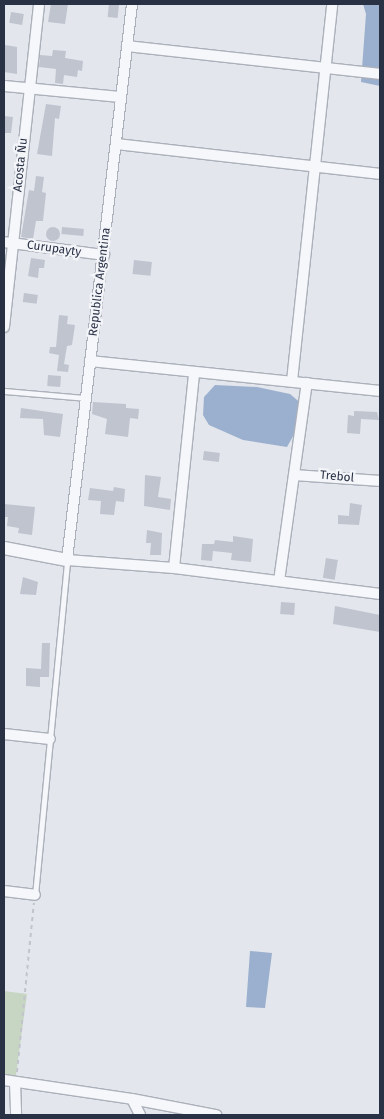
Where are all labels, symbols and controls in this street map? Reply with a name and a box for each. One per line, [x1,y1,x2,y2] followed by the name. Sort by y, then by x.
[11,137,31,193] street label: Acosta Ñu
[86,227,114,337] street label: Republica Argentina
[26,238,82,260] street label: Curupayty
[319,468,355,486] street label: Trebol

